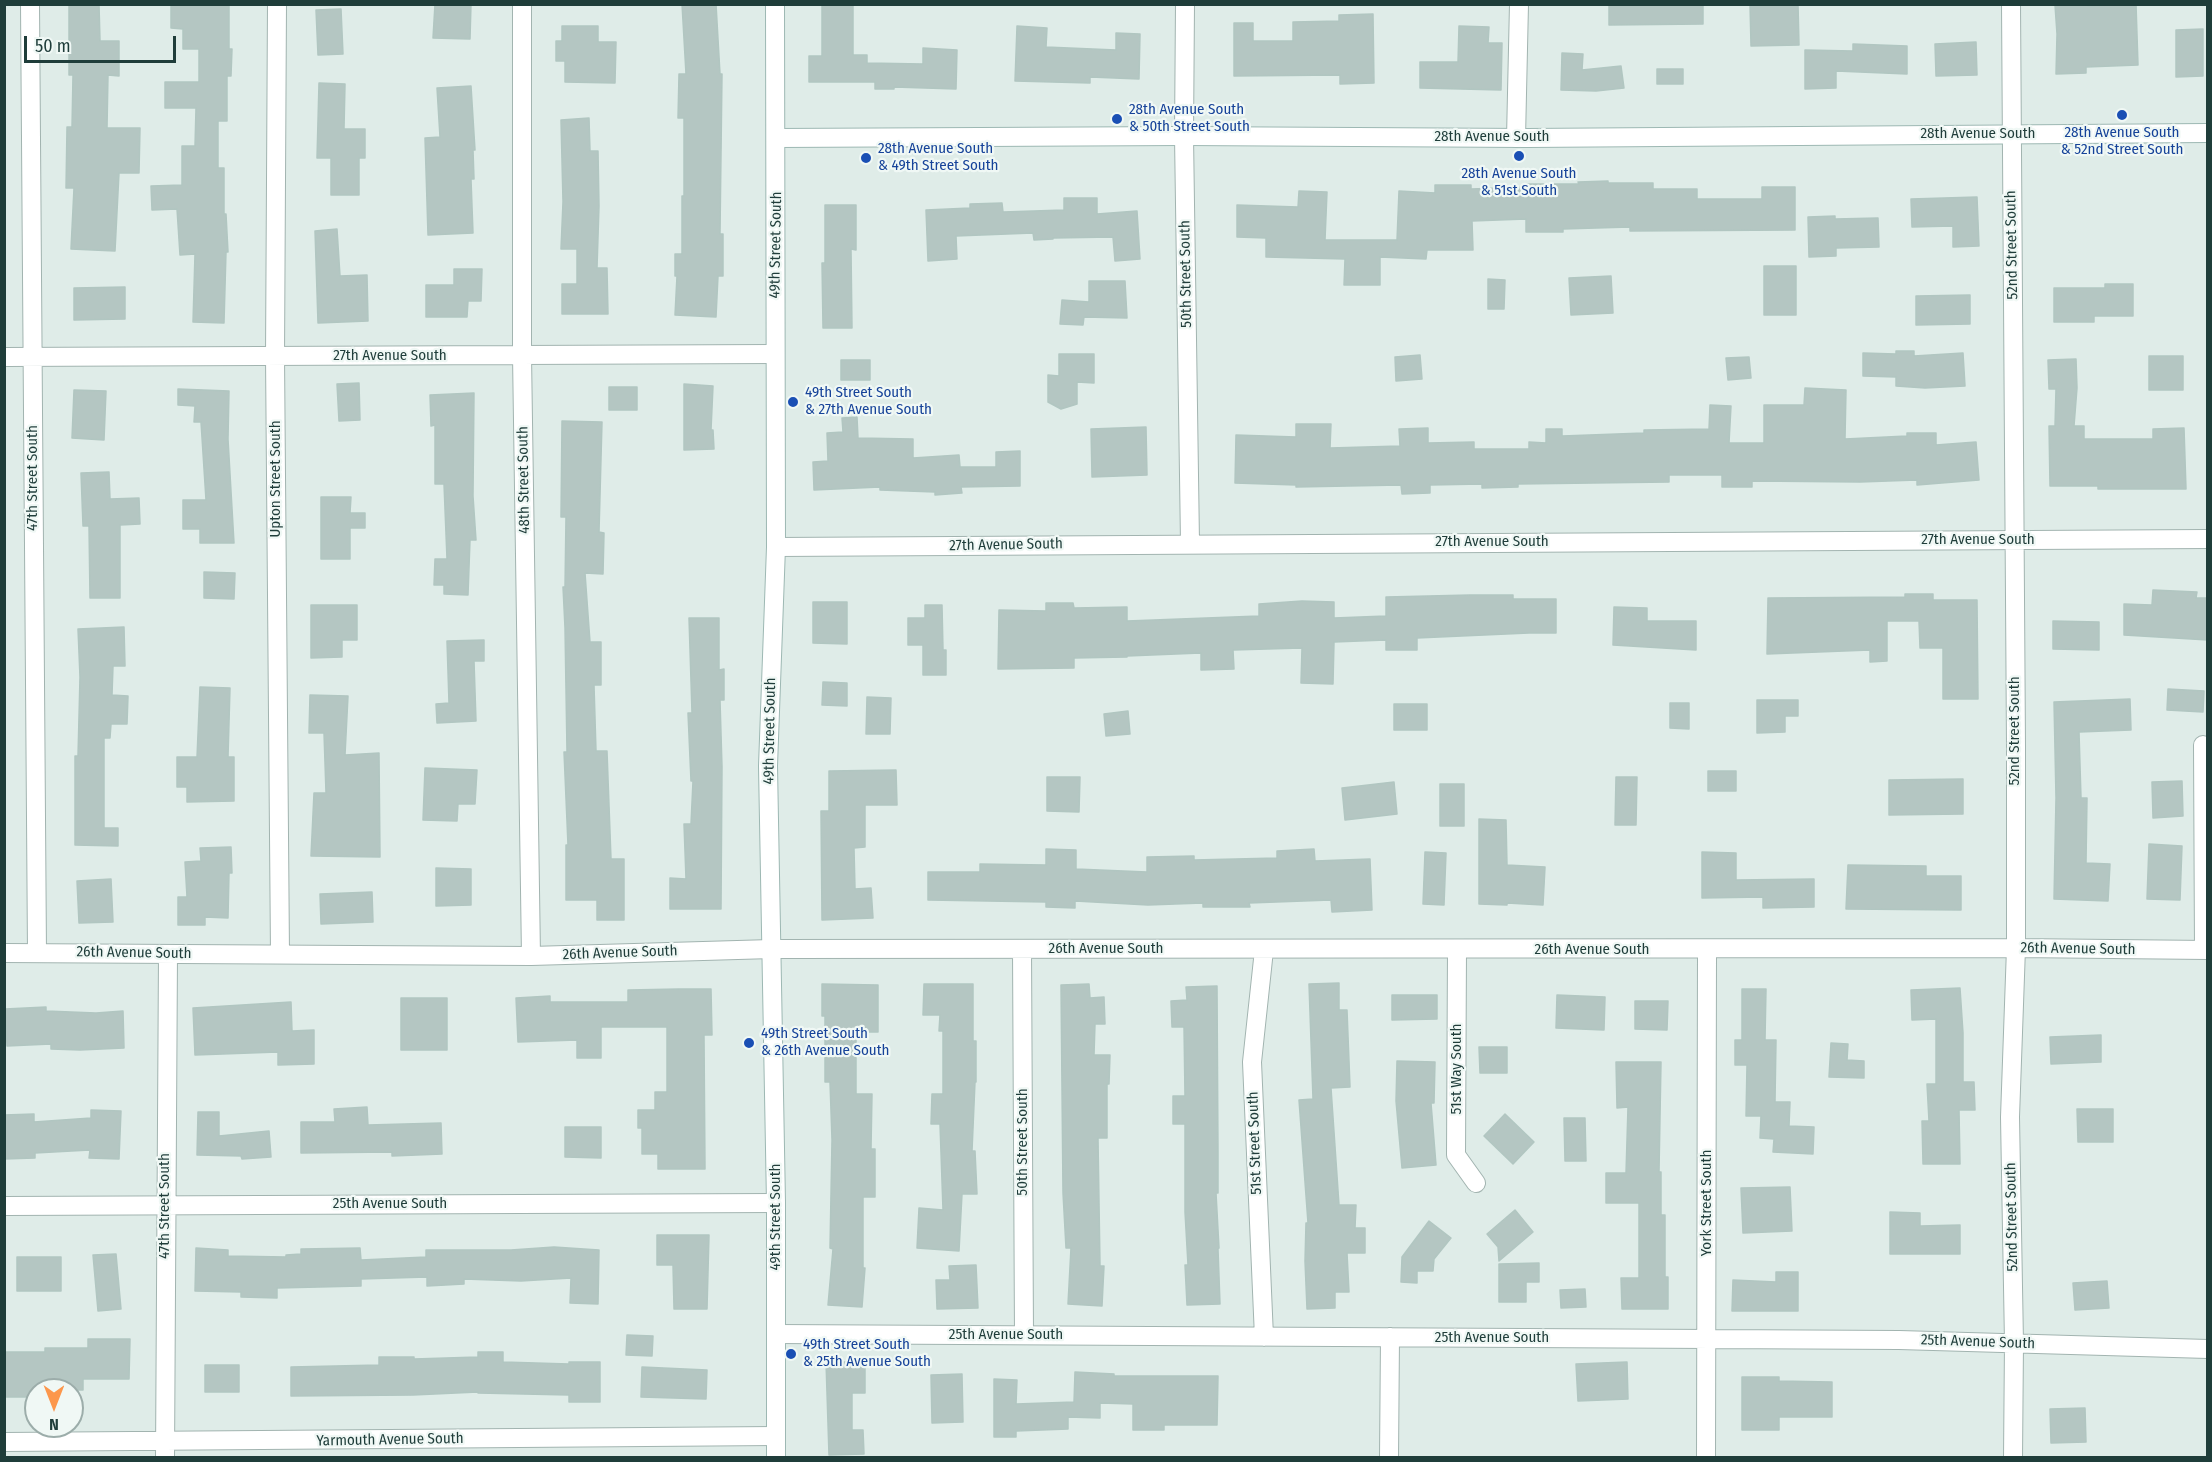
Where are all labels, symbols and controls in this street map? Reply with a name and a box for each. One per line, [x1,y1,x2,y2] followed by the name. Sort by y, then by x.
[27,24,178,62] scale bar
[35,35,71,57] text: 50 m
[1129,101,1250,136] place label: 28th Avenue South & 50th Street South
[2115,108,2129,122] marker: 28th Avenue South & 52nd Street South
[1110,112,1124,126] marker: 28th Avenue South & 50th Street South
[2061,124,2183,159] place label: 28th Avenue South & 52nd Street South
[1920,125,2036,143] street label: 28th Avenue South
[1434,128,1550,146] street label: 28th Avenue South
[878,140,999,175] place label: 28th Avenue South & 49th Street South
[1512,149,1526,163] marker: 28th Avenue South & 51st South
[859,151,873,165] marker: 28th Avenue South & 49th Street South
[1461,165,1577,200] place label: 28th Avenue South & 51st South
[2002,190,2022,300] street label: 52nd Street South
[766,191,786,299] street label: 49th Street South
[1176,220,1196,328] street label: 50th Street South
[333,347,447,365] street label: 27th Avenue South
[805,384,932,419] place label: 49th Street South & 27th Avenue South
[786,395,800,409] marker: 49th Street South & 27th Avenue South
[267,420,285,538] street label: Upton Street South
[24,425,42,531] street label: 47th Street South
[514,426,534,534] street label: 48th Street South
[1921,531,2035,549] street label: 27th Avenue South
[1435,533,1549,551] street label: 27th Avenue South
[949,535,1063,555] street label: 27th Avenue South
[2006,676,2024,786] street label: 52nd Street South
[760,677,780,785] street label: 49th Street South
[2020,939,2136,959] street label: 26th Avenue South
[1049,940,1163,958] street label: 26th Avenue South
[1535,941,1649,959] street label: 26th Avenue South
[562,942,678,964] street label: 26th Avenue South
[76,943,192,963] street label: 26th Avenue South
[1448,1024,1466,1114] street label: 51st Way South
[761,1025,889,1060] place label: 49th Street South & 26th Avenue South
[742,1036,756,1050] marker: 49th Street South & 26th Avenue South
[1014,1088,1032,1196] street label: 50th Street South
[1244,1091,1266,1195] street label: 51st Street South
[1698,1150,1716,1256] street label: York Street South
[156,1153,174,1259] street label: 47th Street South
[2002,1162,2022,1272] street label: 52nd Street South
[767,1163,785,1271] street label: 49th Street South
[333,1195,447,1213] street label: 25th Avenue South
[949,1326,1063,1344] street label: 25th Avenue South
[1435,1329,1549,1347] street label: 25th Avenue South
[1921,1331,2035,1353] street label: 25th Avenue South
[803,1336,931,1371] place label: 49th Street South & 25th Avenue South
[784,1347,798,1361] marker: 49th Street South & 25th Avenue South
[24,1378,84,1438] north arrow
[49,1415,59,1434] text: N
[316,1430,464,1450] street label: Yarmouth Avenue South

